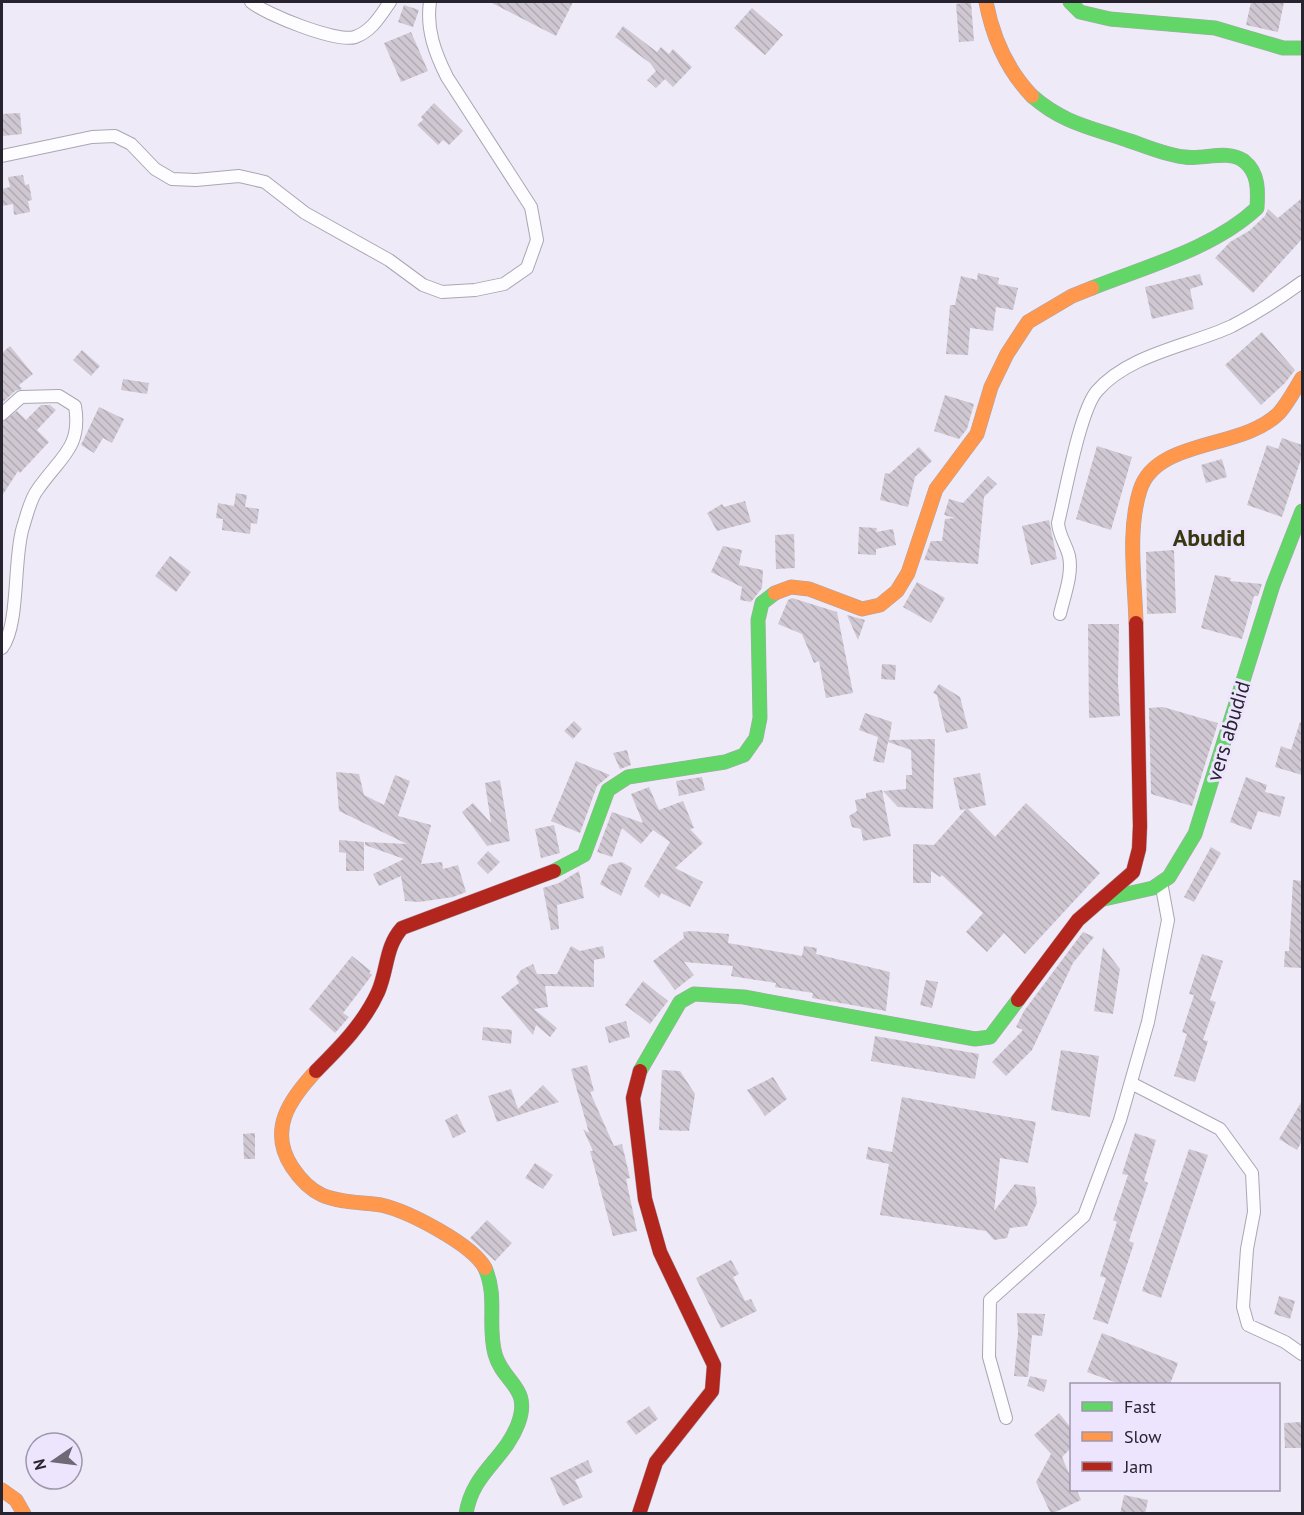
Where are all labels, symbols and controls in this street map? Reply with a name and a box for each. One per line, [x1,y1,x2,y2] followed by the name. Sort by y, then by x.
[1173,522,1245,553] district label: Abudid
[1200,678,1256,784] street label: vers abudid
[1070,1383,1280,1491] legend
[1124,1395,1156,1418] text: Fast
[1124,1425,1162,1448] text: Slow
[24,1431,84,1491] north arrow
[1123,1455,1153,1478] text: Jam
[28,1457,50,1472] text: N

